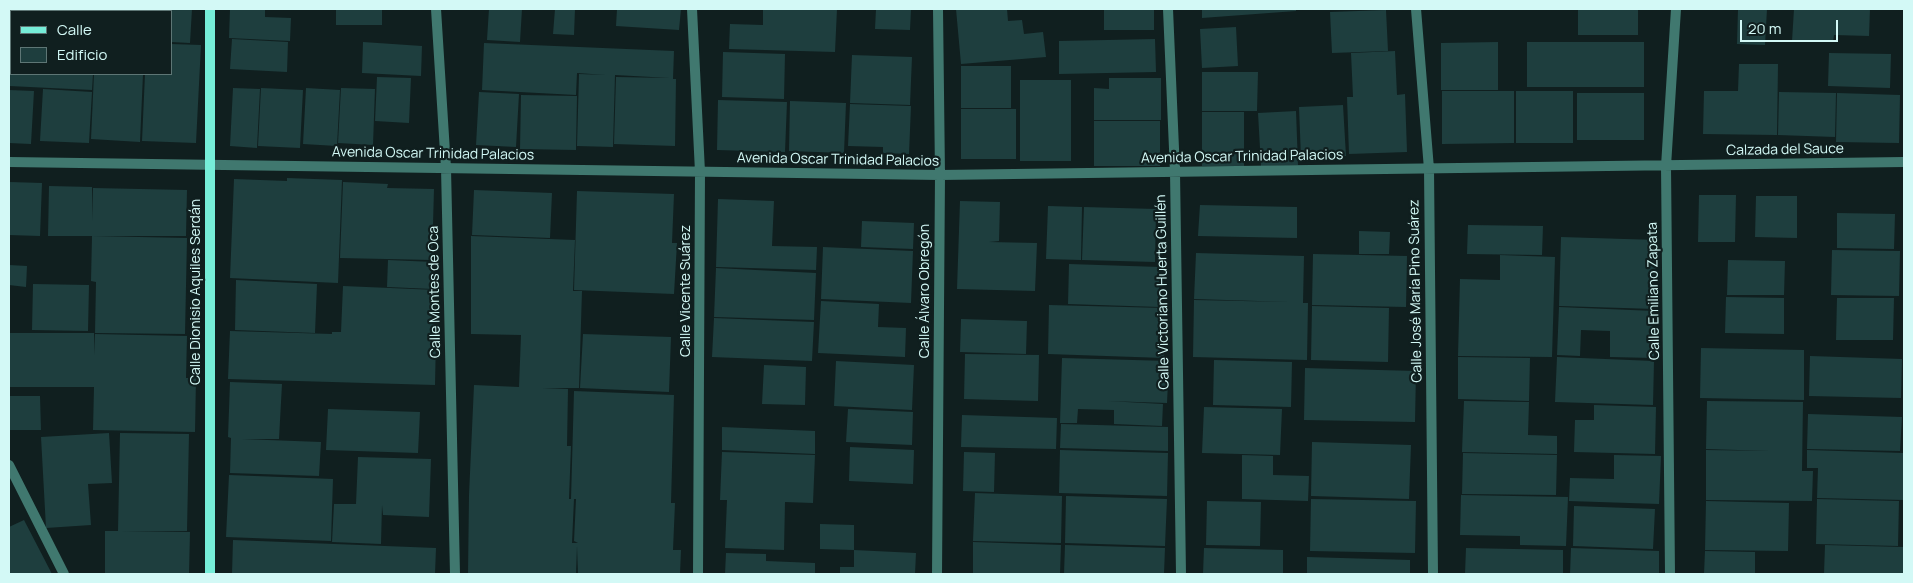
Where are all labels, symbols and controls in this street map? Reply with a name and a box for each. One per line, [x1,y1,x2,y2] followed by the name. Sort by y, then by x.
[10,10,172,75] legend
[1743,10,1840,42] scale bar
[1748,18,1781,39] text: 20 m
[57,19,92,40] text: Calle
[57,44,107,65] text: Edificio
[1726,141,1844,159] street label: Calzada del Sauce
[332,144,534,164] street label: Avenida Oscar Trinidad Palacios
[1141,147,1343,167] street label: Avenida Oscar Trinidad Palacios
[737,150,939,170] street label: Avenida Oscar Trinidad Palacios
[1153,194,1173,390] street label: Calle Victoriano Huerta Guillén
[188,199,204,385] street label: Calle Dionisio Aquiles Serdán
[1406,199,1426,383] street label: Calle José María Pino Suárez
[1644,222,1664,360] street label: Calle Emiliano Zapata
[917,224,933,358] street label: Calle Álvaro Obregón
[678,225,694,357] street label: Calle Vicente Suárez
[425,226,445,358] street label: Calle Montes de Oca

